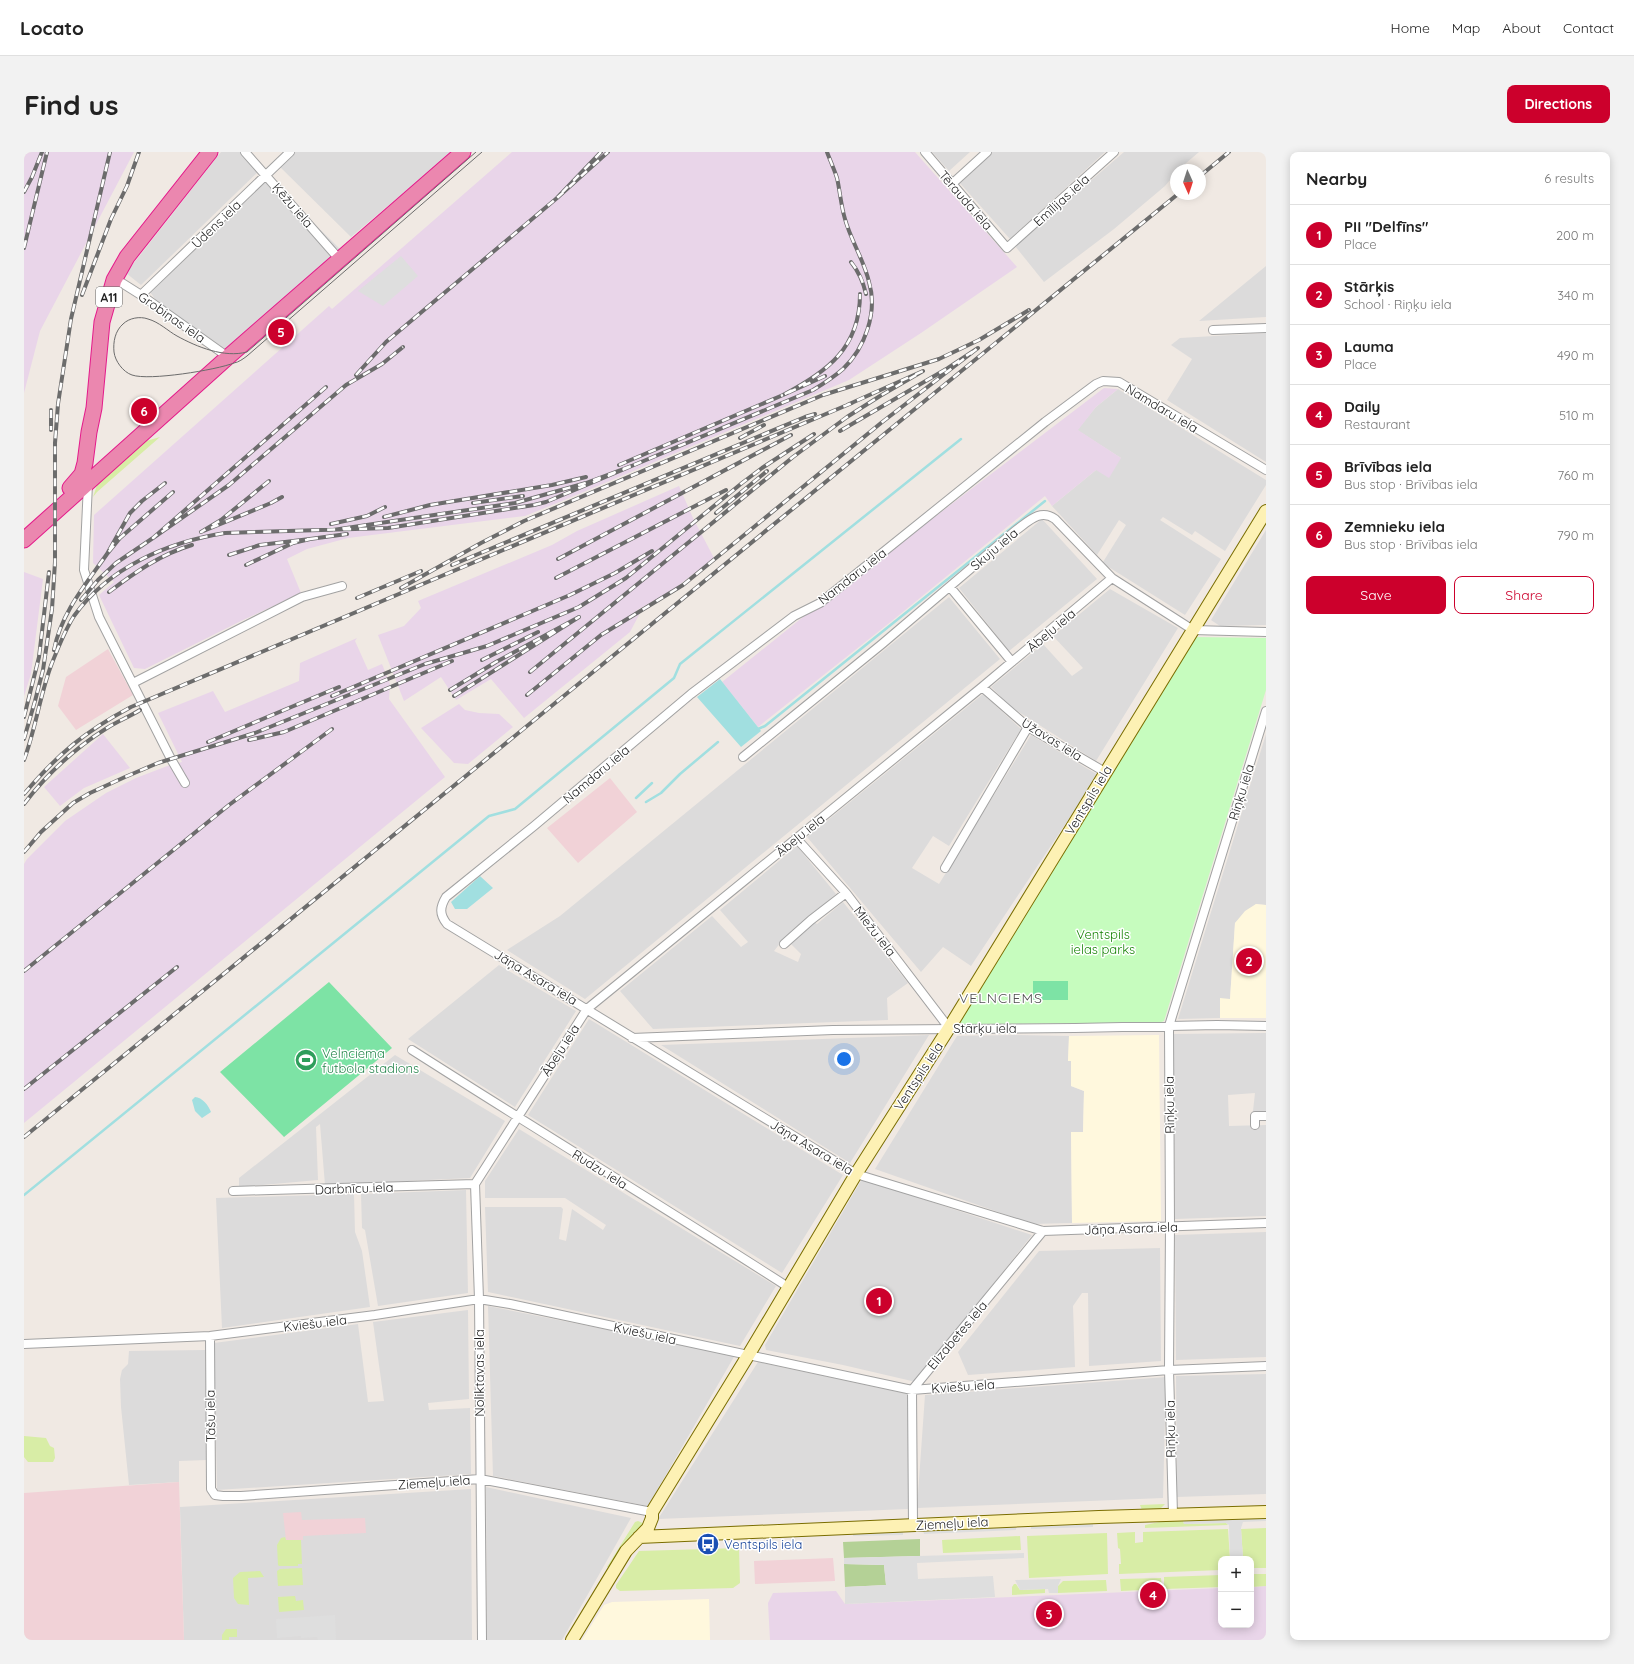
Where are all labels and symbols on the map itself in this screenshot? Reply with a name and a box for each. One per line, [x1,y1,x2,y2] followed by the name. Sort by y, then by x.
[1170,164,1206,200] north arrow
[936,167,996,233] street label: Tērauda iela
[1030,171,1092,229] street label: Emīlijas iela
[269,179,317,231] street label: Ķēžu iela
[188,196,244,252] street label: Ūdens iela
[96,287,122,307] road number: A11
[135,288,209,346] street label: Grobiņas iela
[268,317,294,347] pin: 5
[1123,380,1201,436] street label: Namdaru iela
[131,396,157,426] pin: 6
[967,525,1021,573] street label: Skuju iela
[815,544,889,608] street label: Namdaru iela
[1023,605,1079,655] street label: Ābeļu iela
[1019,714,1085,764] street label: Užavas iela
[559,742,633,806] street label: Namdaru iela
[1061,762,1115,838] street label: Ventspils iela
[1225,762,1257,822] street label: Riņķu iela
[772,810,828,860] street label: Ābeļu iela
[851,903,899,959] street label: Miežu iela
[1071,926,1135,957] park label: Ventspils ielas parks
[492,946,580,1008] street label: Jāņa Asara iela
[1236,946,1262,976] pin: 2
[959,989,1043,1007] district label: VELNCIEMS
[953,1020,1017,1036] street label: Stārķu iela
[537,1021,583,1079] street label: Ābeļu iela
[890,1039,946,1113] street label: Ventspils iela
[322,1045,419,1076] place label: Velnciema futbola stadions
[293,1047,319,1073] sports icon: Velnciema futbola stadions
[834,1049,854,1069] your location
[1160,1076,1178,1134] street label: Riņķu iela
[768,1116,856,1178] street label: Jāņa Asara iela
[569,1146,631,1192] street label: Rudzu iela
[314,1179,394,1197] street label: Darbnīcu iela
[1084,1218,1178,1238] street label: Jāņa Asara iela
[866,1286,892,1316] pin: 1
[924,1297,990,1373] street label: Elizabetes iela
[282,1311,348,1335] street label: Kviešu iela
[612,1319,678,1347] street label: Kviešu iela
[471,1329,487,1417] street label: Noliktavas iela
[931,1376,995,1396] street label: Kviešu iela
[202,1390,218,1442] street label: Tāšu iela
[1161,1400,1179,1458] street label: Riņķu iela
[397,1471,471,1493] street label: Ziemeļu iela
[915,1513,989,1533] street label: Ziemeļu iela
[695,1531,721,1557] bus stop icon: Ventspils iela
[724,1536,802,1552] place label: Ventspils iela
[1140,1580,1166,1610] pin: 4
[1036,1599,1062,1629] pin: 3

